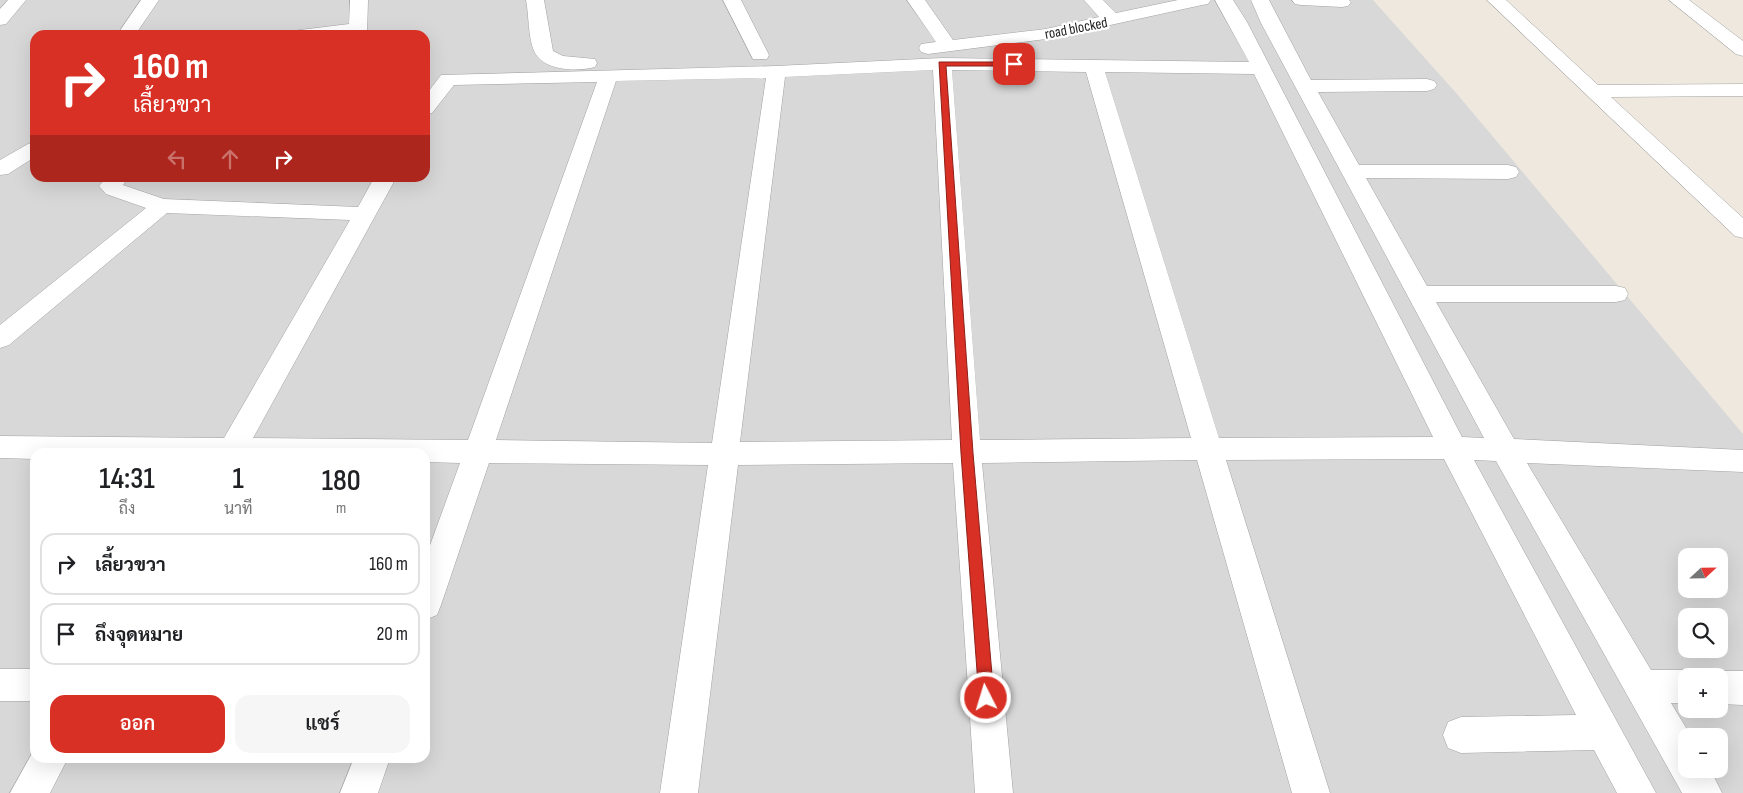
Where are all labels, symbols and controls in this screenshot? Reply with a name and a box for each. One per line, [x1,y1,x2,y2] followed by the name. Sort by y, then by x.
[1043,13,1109,44] street label: road blocked
[993,43,1035,85] pin
[133,46,209,89] text: 160 m
[50,50,115,115] icon: right
[1000,50,1028,78] icon: arrive
[133,92,211,119] text: เลี้ยวขวา
[163,145,191,173] icon: left
[216,145,244,173] icon: ahead
[269,145,297,173] icon: right
[99,461,155,497] text: 14:31
[233,461,244,497] text: 1
[322,463,361,499] text: 180
[336,499,346,518] text: m
[119,500,135,519] text: ถึง
[224,500,252,519] text: นาที
[1678,548,1728,598] north arrow
[1678,548,1728,778] map controls
[52,550,80,578] icon: right
[369,553,408,576] text: 160 m
[95,554,166,577] text: เลี้ยวขวา
[1678,608,1728,658] button: search
[52,620,80,648] icon: arrive
[376,623,408,646] text: 20 m
[95,624,183,647] text: ถึงจุดหมาย
[1678,668,1728,718] button: +
[959,671,1011,723] position arrow
[50,695,225,753] button: ออก
[235,695,410,753] button: แชร์
[1678,728,1728,778] button: −

